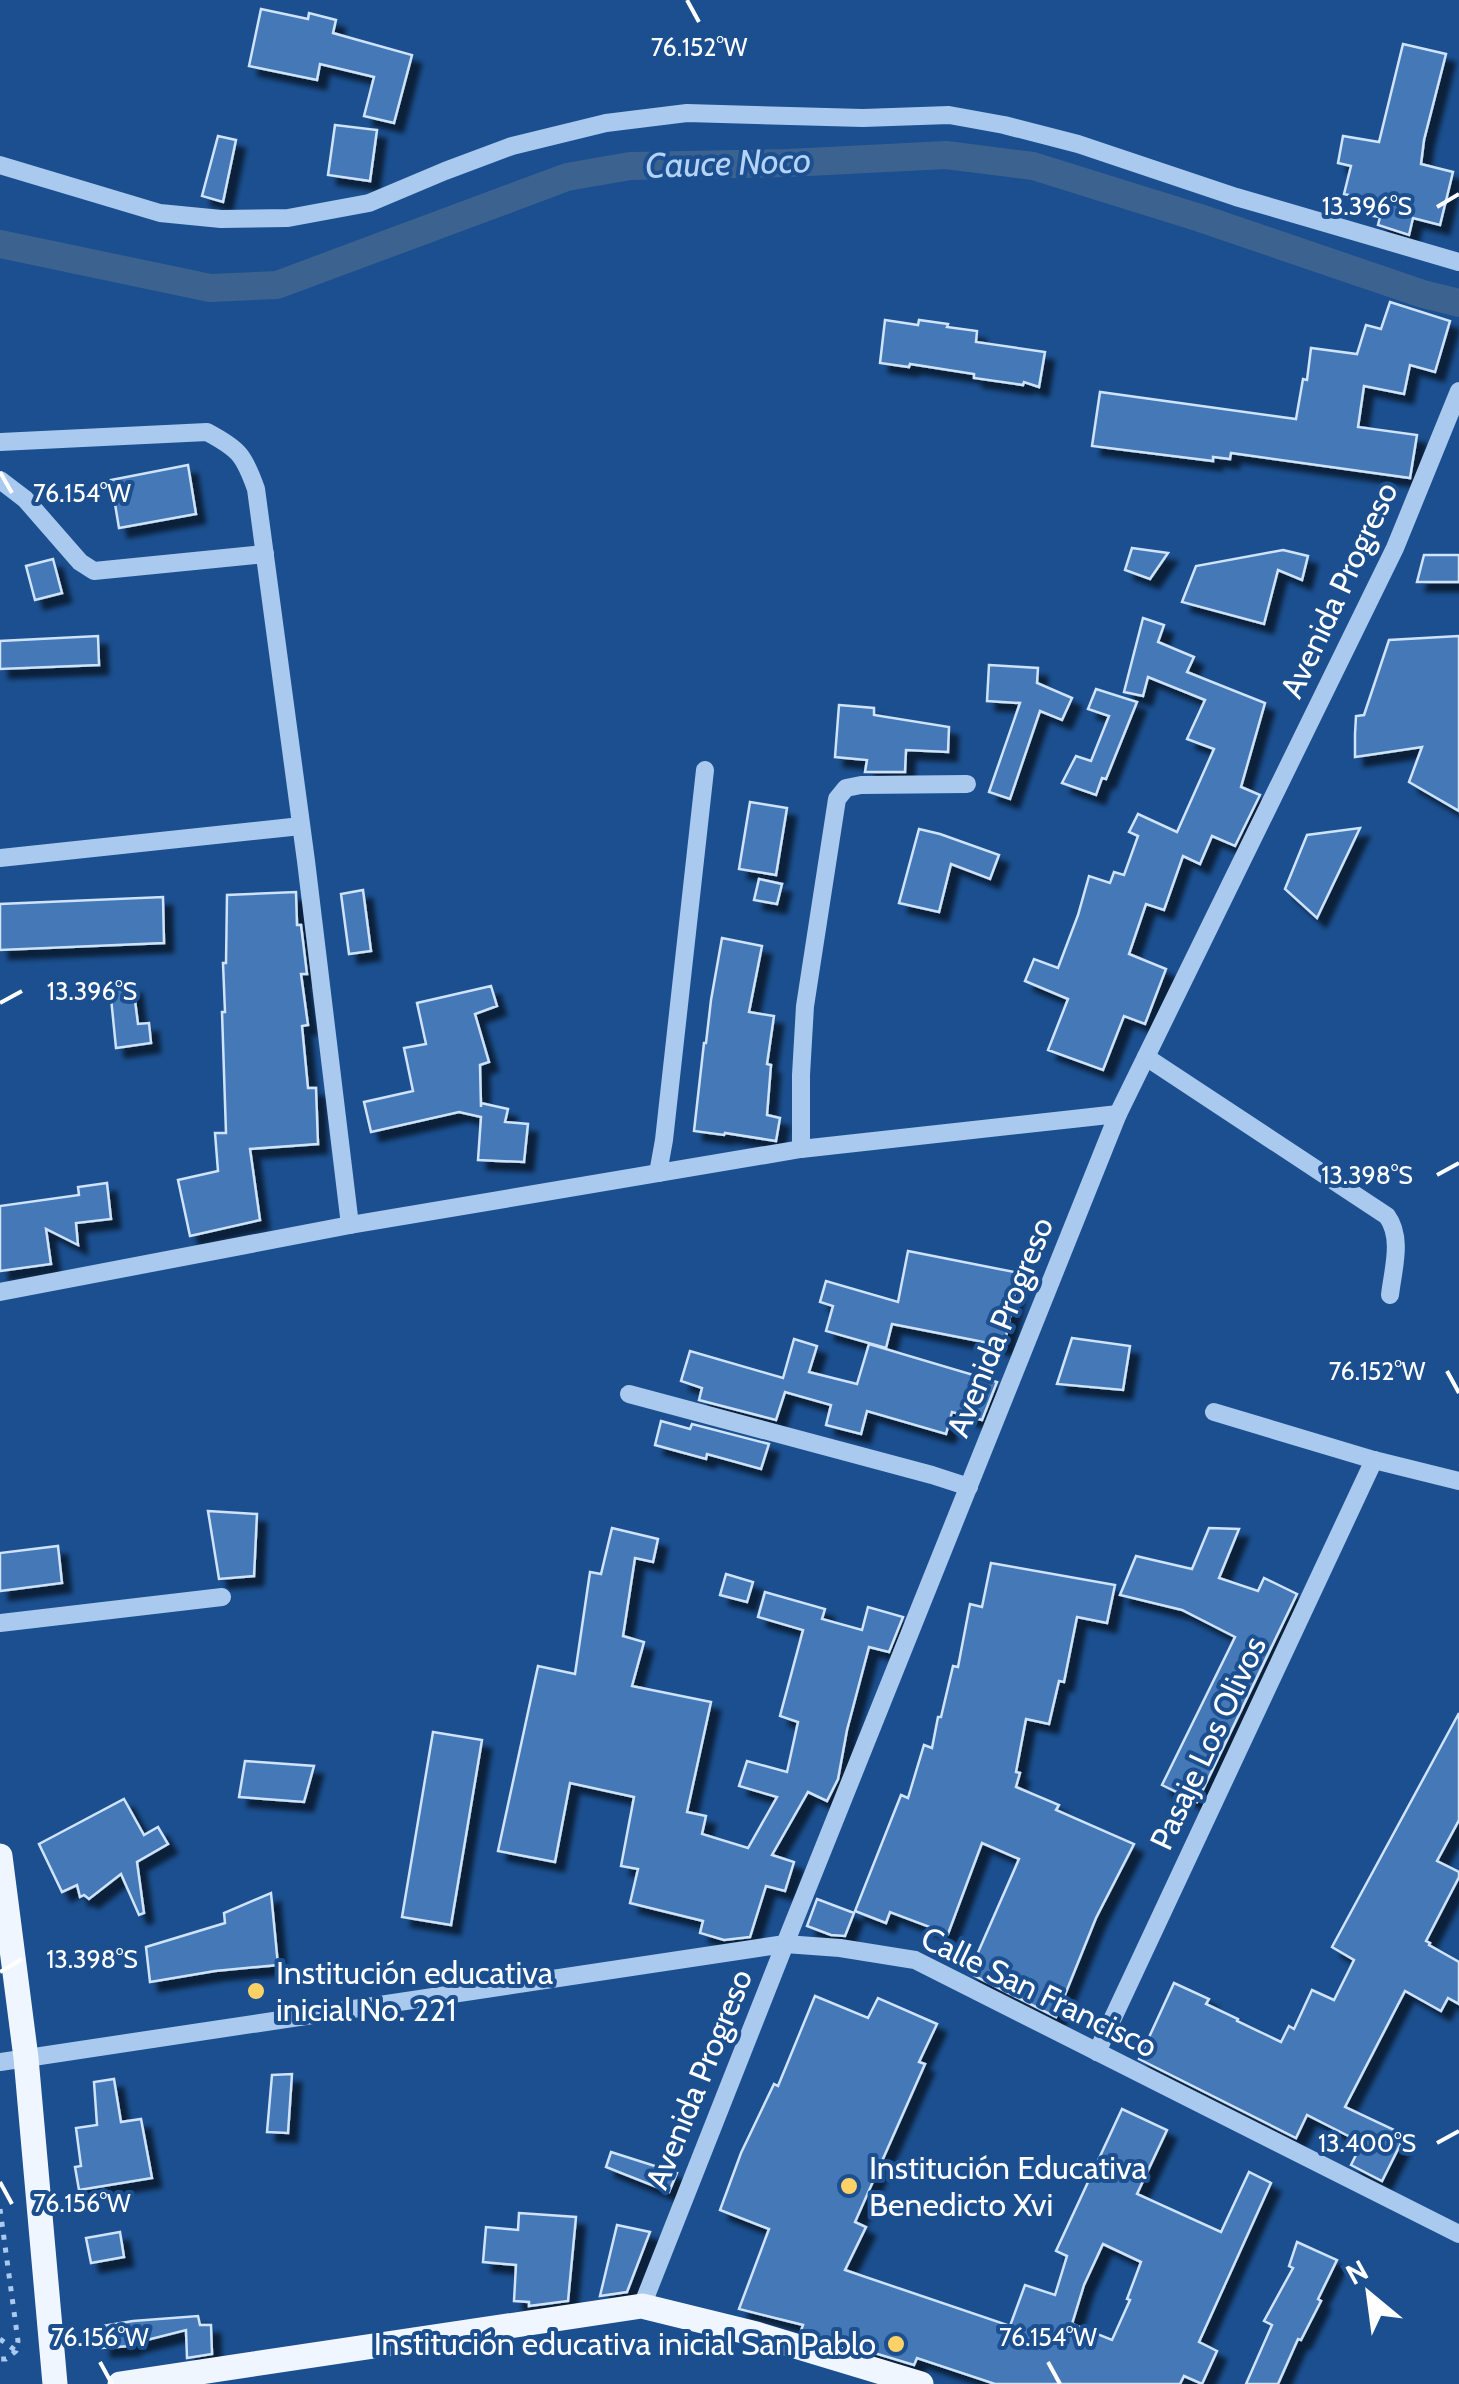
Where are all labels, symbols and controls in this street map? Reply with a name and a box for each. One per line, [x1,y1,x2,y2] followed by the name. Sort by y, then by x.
[651,32,748,62] text: 76.152°W
[644,138,812,187] water label: Cauce Noco
[1322,191,1412,221] text: 13.396°S
[1272,476,1406,704] street label: Avenida Progreso
[33,478,131,508] text: 76.154°W
[47,976,137,1006] text: 13.396°S
[1321,1160,1413,1190] text: 13.398°S
[938,1211,1061,1442] street label: Avenida Progreso
[1329,1356,1426,1386] text: 76.152°W
[1141,1630,1274,1856] street label: Pasaje Los Olivos
[915,1918,1164,2066] street label: Calle San Francisco
[46,1944,138,1974] text: 13.398°S
[276,1953,554,2029] place label: Institución educativa inicial No. 221
[637,1963,760,2194] street label: Avenida Progreso
[245,1980,267,2002] marker: Institución educativa inicial No. 221
[1318,2128,1416,2158] text: 13.400°S
[869,2148,1148,2224] place label: Institución Educativa Benedicto Xvi
[838,2175,860,2197] marker: Institución Educativa Benedicto Xvi
[33,2188,131,2218] text: 76.156°W
[1319,2244,1419,2344] north arrow
[1340,2252,1374,2292] text: N
[51,2322,149,2352] text: 76.156°W
[999,2322,1097,2352] text: 76.154°W
[374,2324,876,2363] place label: Institución educativa inicial San Pablo
[885,2333,907,2355] marker: Institución educativa inicial San Pablo

